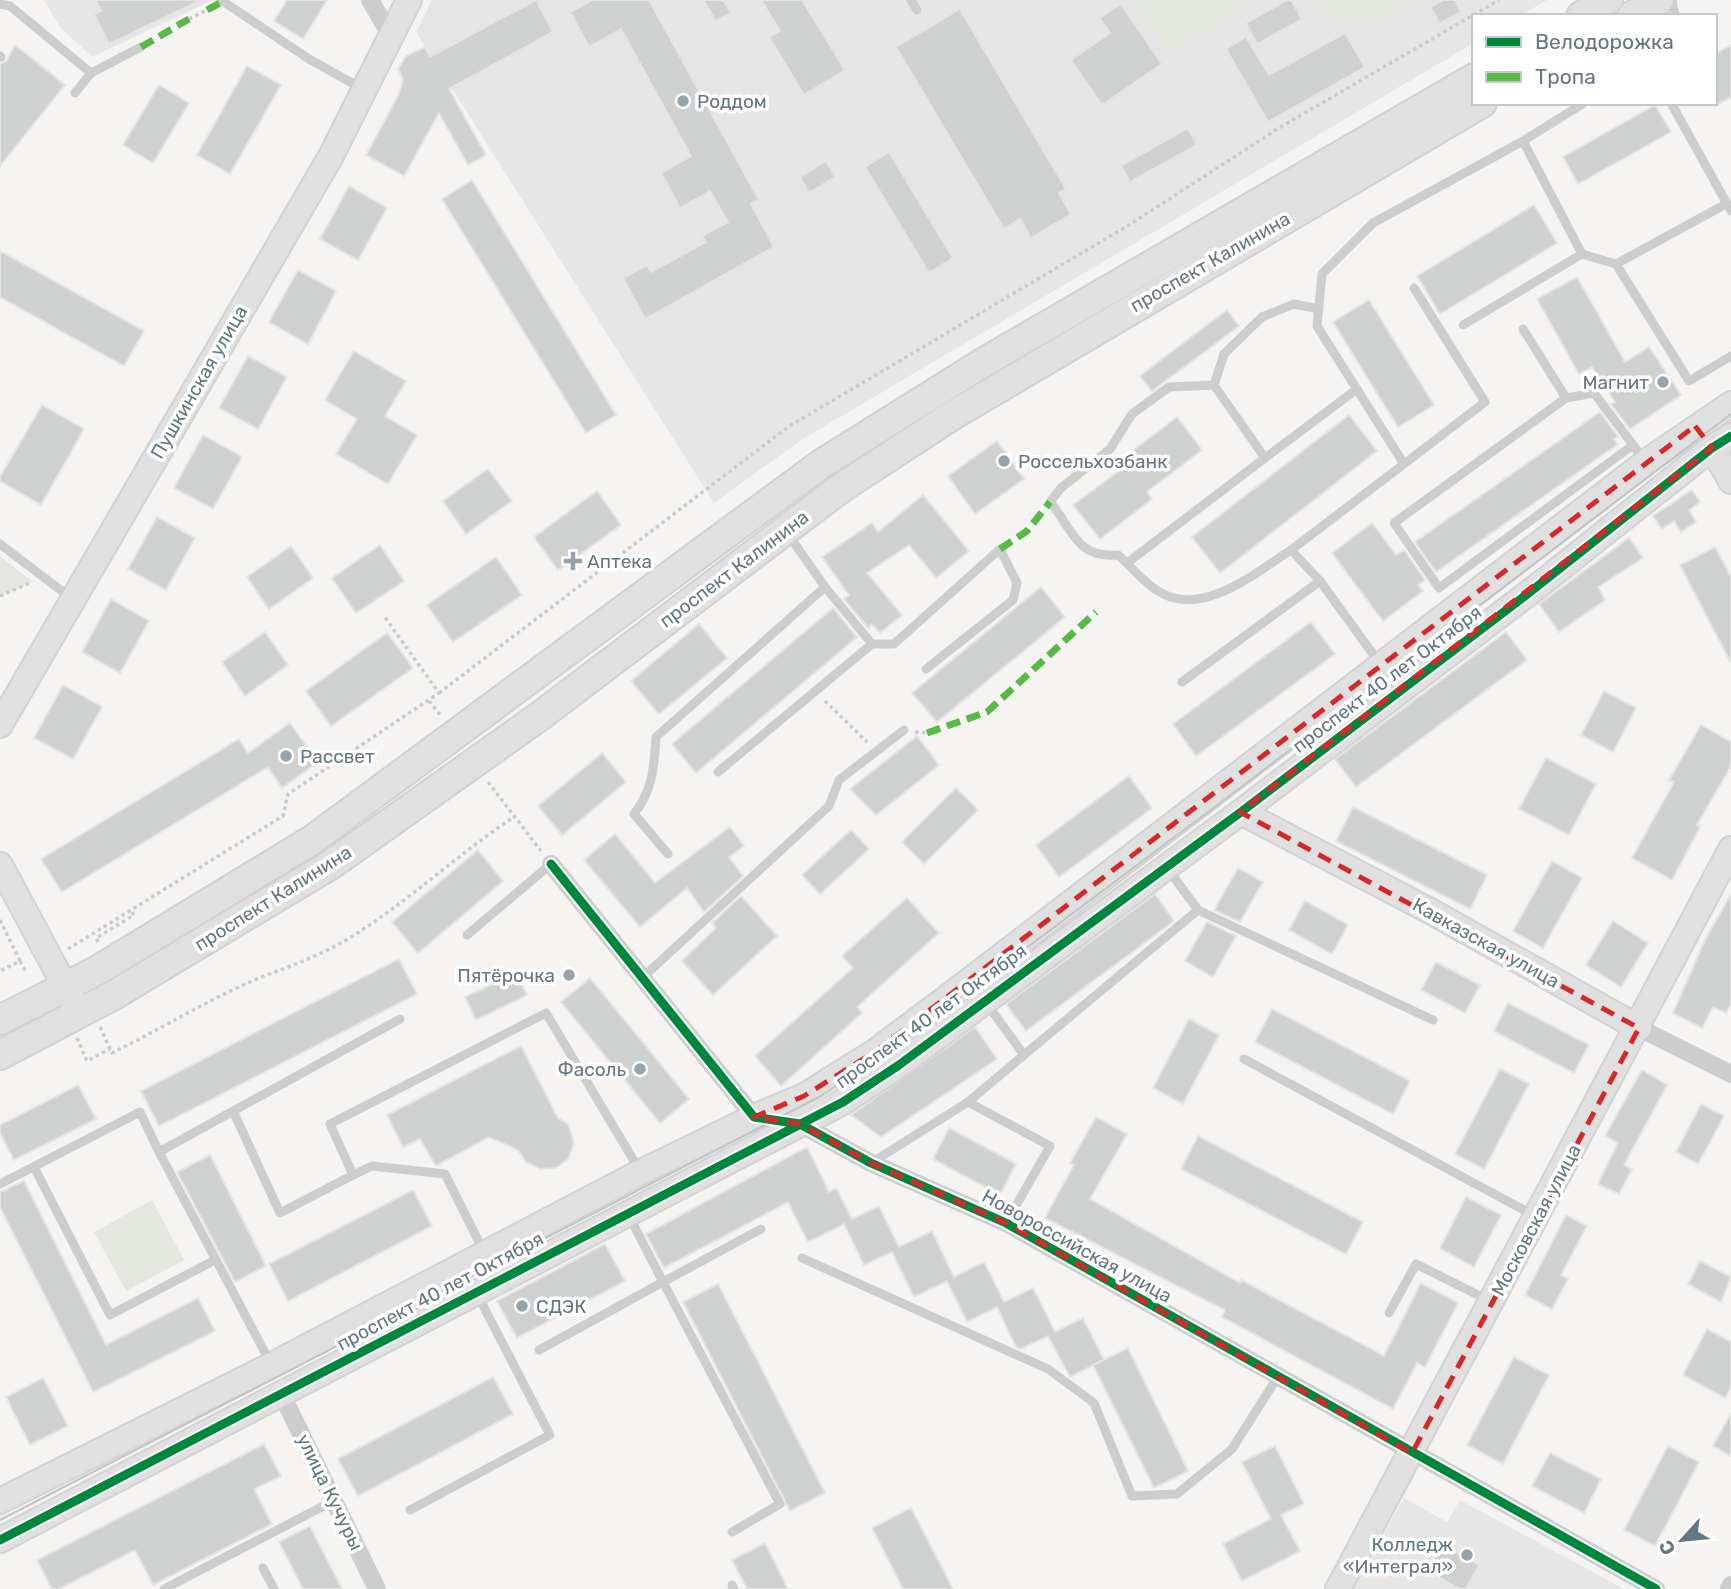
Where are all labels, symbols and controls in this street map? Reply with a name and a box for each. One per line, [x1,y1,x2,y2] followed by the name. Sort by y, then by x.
[1472,14,1717,105] legend
[1535,29,1674,54] text: Велодорожка
[1535,64,1596,89] text: Тропа
[697,90,767,113] place label: Роддом
[675,93,691,109] marker: Роддом
[1126,207,1294,317] street label: проспект Калинина
[146,301,252,463] street label: Пушкинская улица
[1582,371,1649,394] place label: Магнит
[1655,374,1671,390] marker: Магнит
[1018,450,1167,473] place label: Россельхозбанк
[996,453,1012,469] marker: Россельхозбанк
[655,505,813,633] street label: проспект Калинина
[587,550,652,573] place label: Аптека
[565,553,581,569] marker: Аптека
[1288,600,1486,758] street label: проспект 40 лет Октября
[300,745,375,768] place label: Рассвет
[278,748,294,764] marker: Рассвет
[190,840,356,956] street label: проспект Калинина
[1408,893,1564,993] street label: Кавказская улица
[831,939,1031,1093] street label: проспект 40 лет Октября
[457,964,555,987] place label: Пятёрочка
[561,967,577,983] marker: Пятёрочка
[557,1058,626,1081] place label: Фасоль
[632,1061,648,1077] marker: Фасоль
[1486,1140,1586,1300] street label: Московская улица
[978,1184,1176,1308] street label: Новороссийская улица
[333,1227,547,1355] street label: проспект 40 лет Октября
[536,1295,586,1318] place label: СДЭК
[514,1298,530,1314] marker: СДЭК
[292,1430,368,1554] street label: улица Кучуры
[1647,1505,1717,1575] north arrow
[1343,1533,1453,1578] place label: Колледж «Интеграл»
[1654,1536,1681,1559] text: С
[1459,1547,1475,1563] marker: Колледж «Интеграл»

